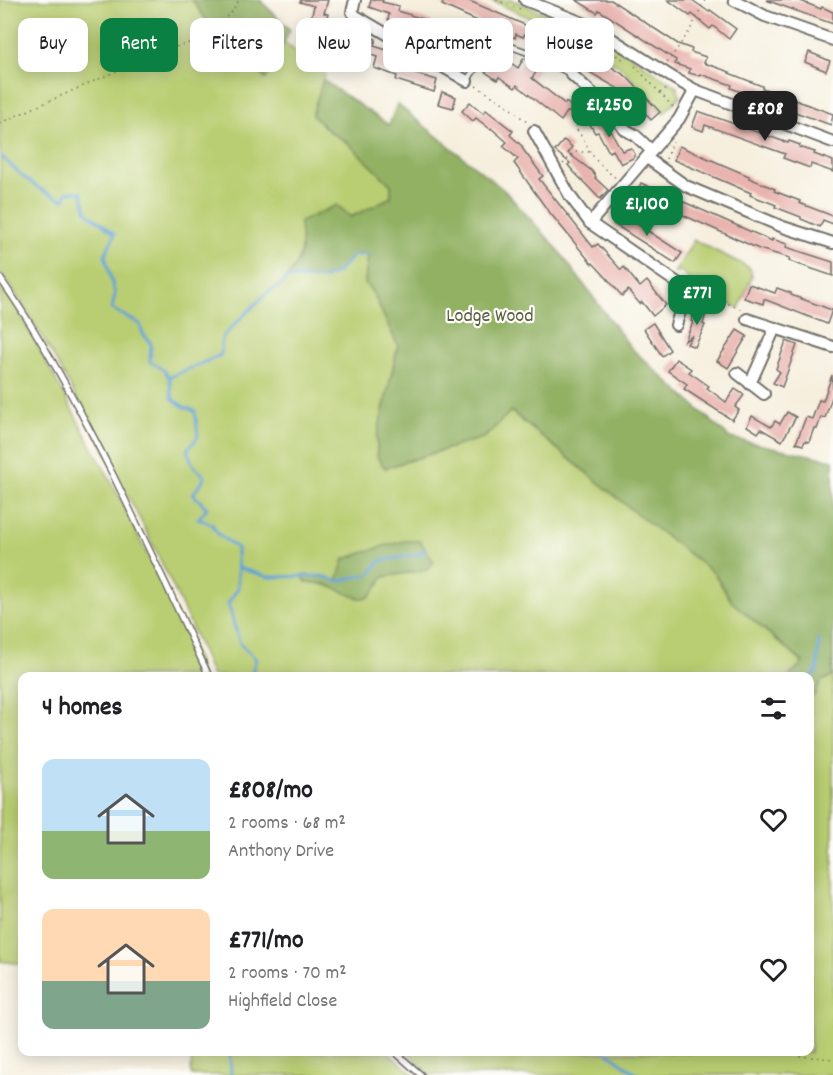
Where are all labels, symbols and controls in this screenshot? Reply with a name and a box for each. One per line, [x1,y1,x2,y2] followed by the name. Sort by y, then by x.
[18,18,88,72] chip: Buy
[100,18,178,72] chip: Rent
[190,18,284,72] chip: Filters
[296,18,371,72] chip: New
[383,18,513,72] chip: Apartment
[525,18,614,72] chip: House
[560,87,658,138] pin: £1,250
[729,91,801,142] pin: £808
[585,92,633,120] text: £1,250
[747,96,783,124] text: £808
[598,186,696,237] pin: £1,100
[625,191,669,219] text: £1,100
[661,275,733,326] pin: £771
[682,280,712,308] text: £771
[446,303,534,331] park label: Lodge Wood
[42,690,122,727] text: 4 homes
[757,692,790,725] icon: filters
[228,773,313,810] text: £808/mo
[90,783,162,855] icon: home
[757,803,790,836] icon: heart
[228,810,346,838] text: 2 rooms · 68 m²
[228,838,334,866] text: Anthony Drive
[228,923,303,960] text: £771/mo
[90,933,162,1005] icon: home
[757,953,790,986] icon: heart
[228,960,347,988] text: 2 rooms · 70 m²
[228,988,337,1016] text: Highfield Close

